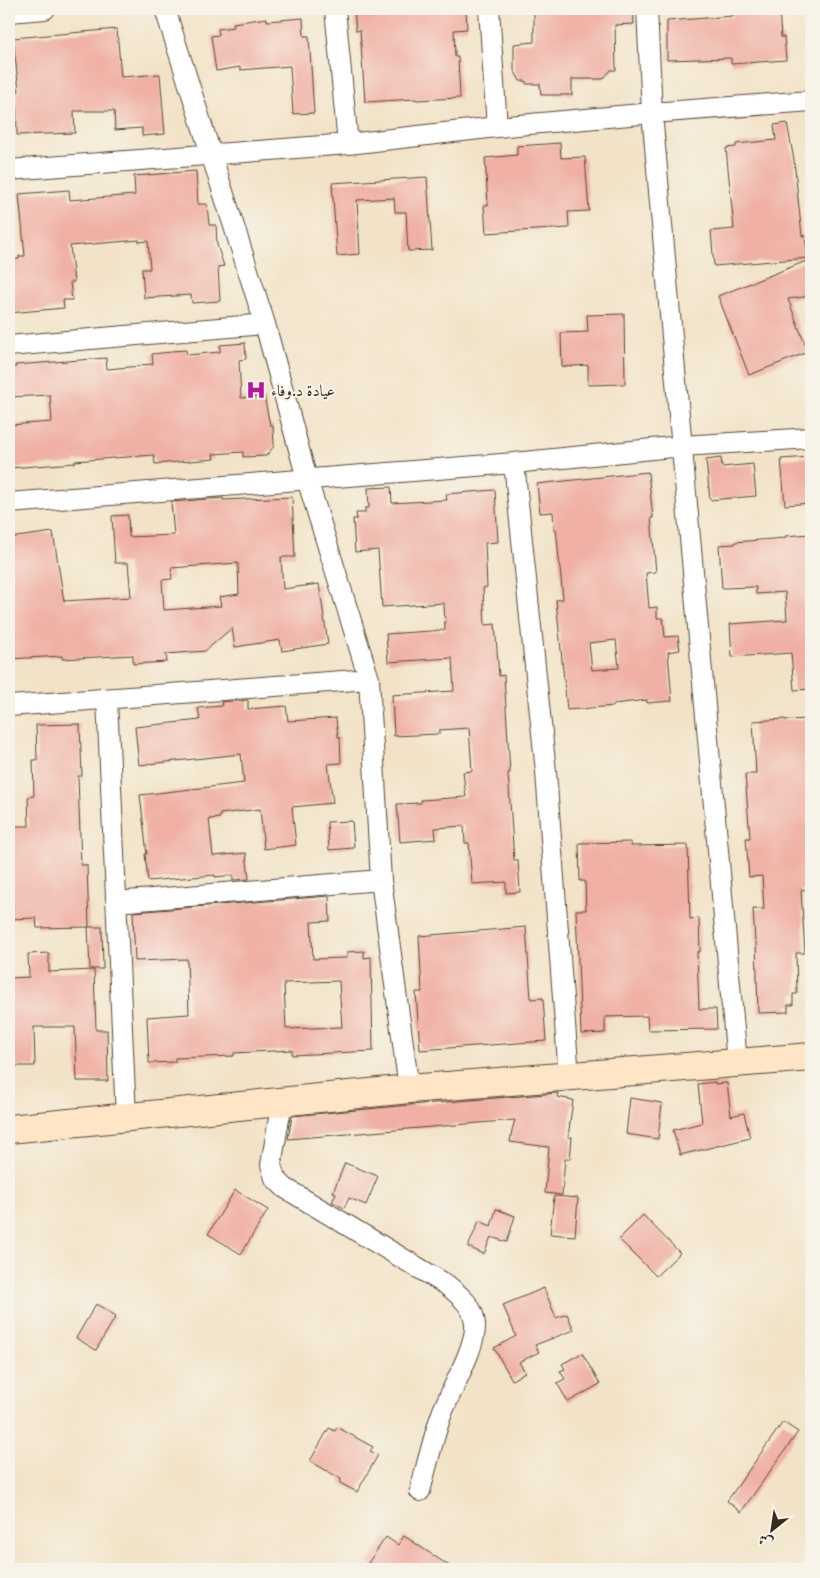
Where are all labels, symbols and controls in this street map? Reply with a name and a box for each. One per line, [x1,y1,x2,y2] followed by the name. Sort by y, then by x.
[271,378,335,402] place label: عيادة د.وفاء
[245,379,267,401] hospital icon: عيادة د.وفاء
[748,1506,798,1556] north arrow
[754,1529,777,1553] text: ش

